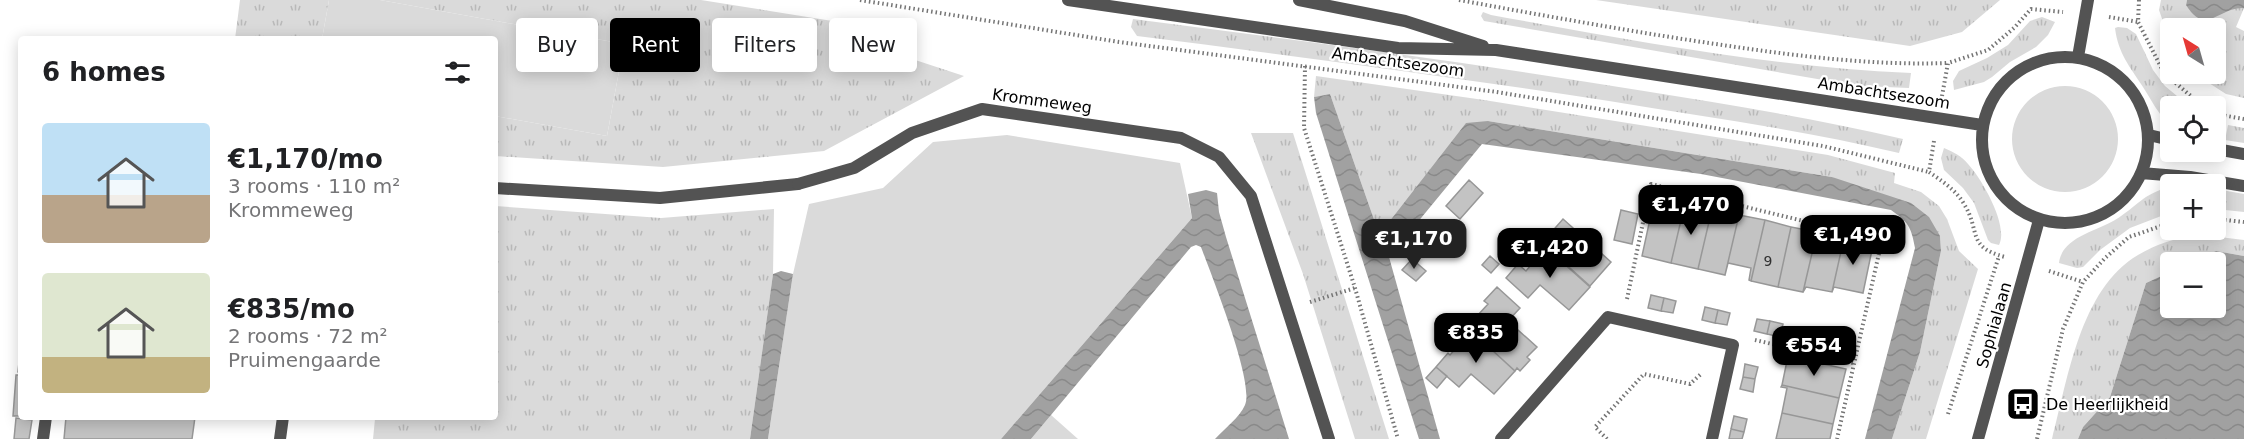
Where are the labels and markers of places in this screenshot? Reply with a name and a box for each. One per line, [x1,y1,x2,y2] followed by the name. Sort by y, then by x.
[1642,185,1740,236] pin: €1,470
[1804,215,1902,266] pin: €1,490
[1365,219,1463,270] pin: €1,170
[1501,228,1599,279] pin: €1,420
[1440,313,1512,364] pin: €835
[1778,326,1850,377] pin: €554
[2005,386,2041,422] bus stop icon: De Heerlijkheid
[2046,395,2169,414] place label: De Heerlijkheid

